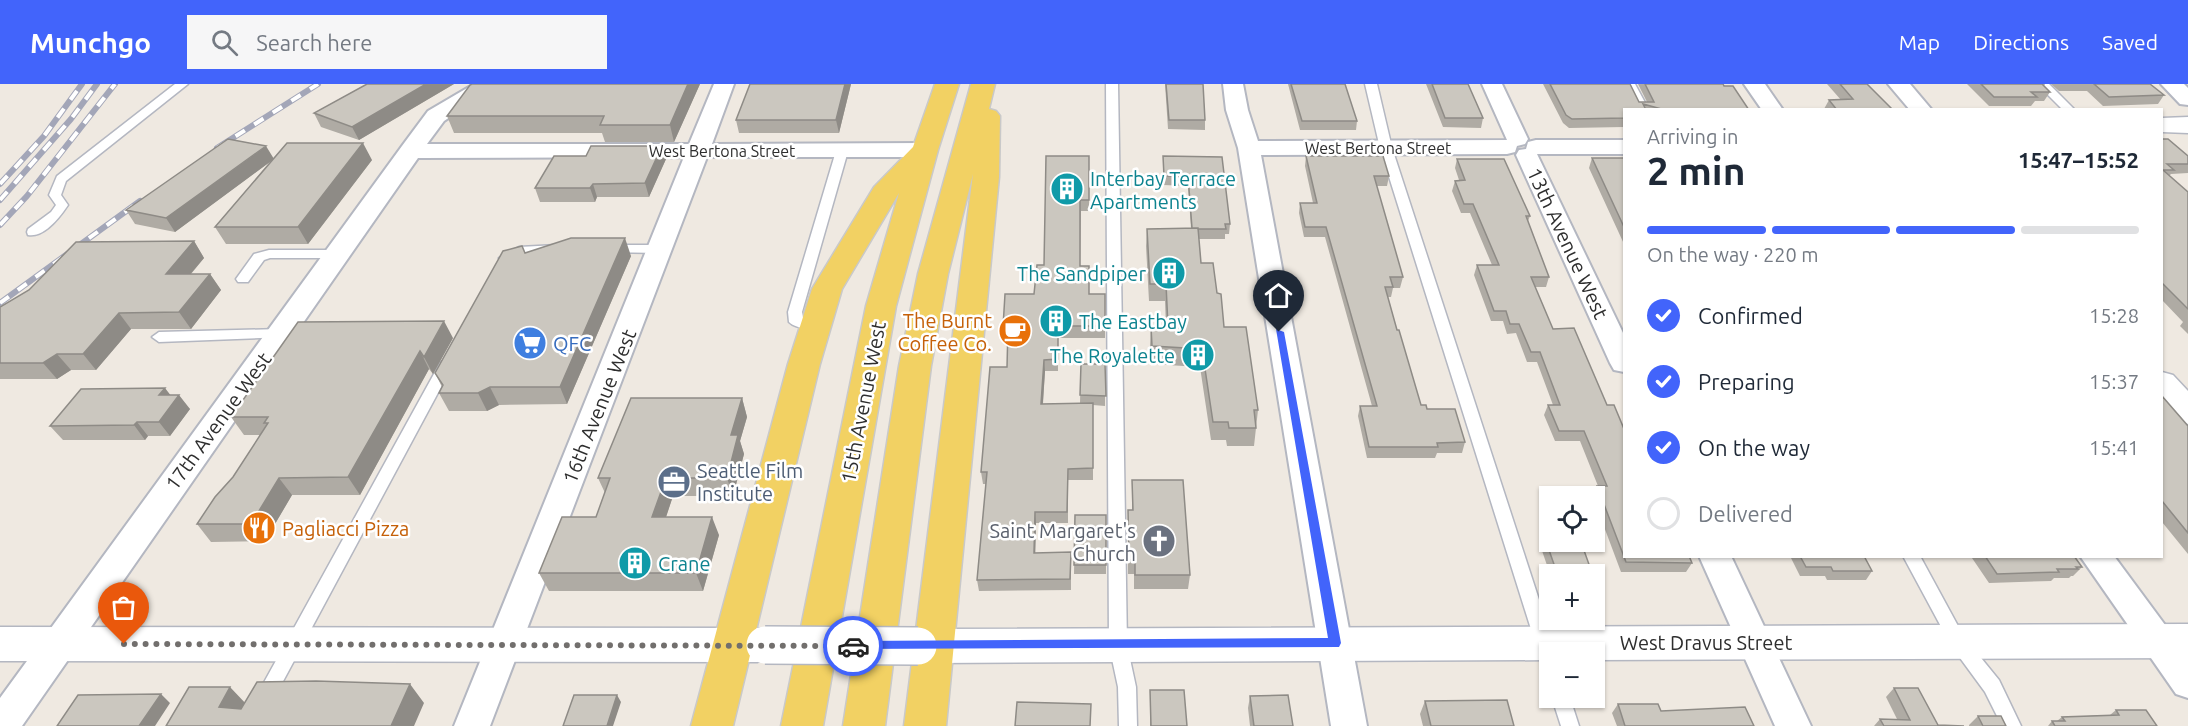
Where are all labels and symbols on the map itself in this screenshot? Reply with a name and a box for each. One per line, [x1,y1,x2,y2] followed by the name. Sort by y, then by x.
[1305,139,1452,157] street label: West Bertona Street
[649,142,796,160] street label: West Bertona Street
[1523,164,1613,322] street label: 13th Avenue West
[1090,167,1236,213] place label: Interbay Terrace Apartments
[1049,171,1085,207] building icon: Interbay Terrace Apartments
[1151,255,1187,291] building icon: The Sandpiper
[1017,262,1146,285] place label: The Sandpiper
[1253,270,1304,332] pin
[1038,303,1074,339] building icon: The Eastbay
[897,309,992,355] place label: The Burnt Coffee Co.
[1079,310,1187,333] place label: The Eastbay
[997,313,1033,349] cafe icon: The Burnt Coffee Co.
[836,319,890,485] street label: 15th Avenue West
[512,325,548,361] supermarket icon: QFC
[558,325,640,486] street label: 16th Avenue West
[553,332,591,355] place label: QFC
[1180,337,1216,373] building icon: The Royalette
[1050,344,1175,367] place label: The Royalette
[160,348,276,494] street label: 17th Avenue West
[697,459,803,505] place label: Seattle Film Institute
[656,464,692,500] office icon: Seattle Film Institute
[241,510,277,546] restaurant icon: Pagliacci Pizza
[282,517,409,540] place label: Pagliacci Pizza
[990,519,1136,565] place label: Saint Margaret's Church
[1141,523,1177,559] church icon: Saint Margaret's Church
[617,545,653,581] building icon: Crane
[658,552,711,575] place label: Crane
[98,582,149,644] pin
[823,616,883,676] courier
[1620,631,1792,654] street label: West Dravus Street

